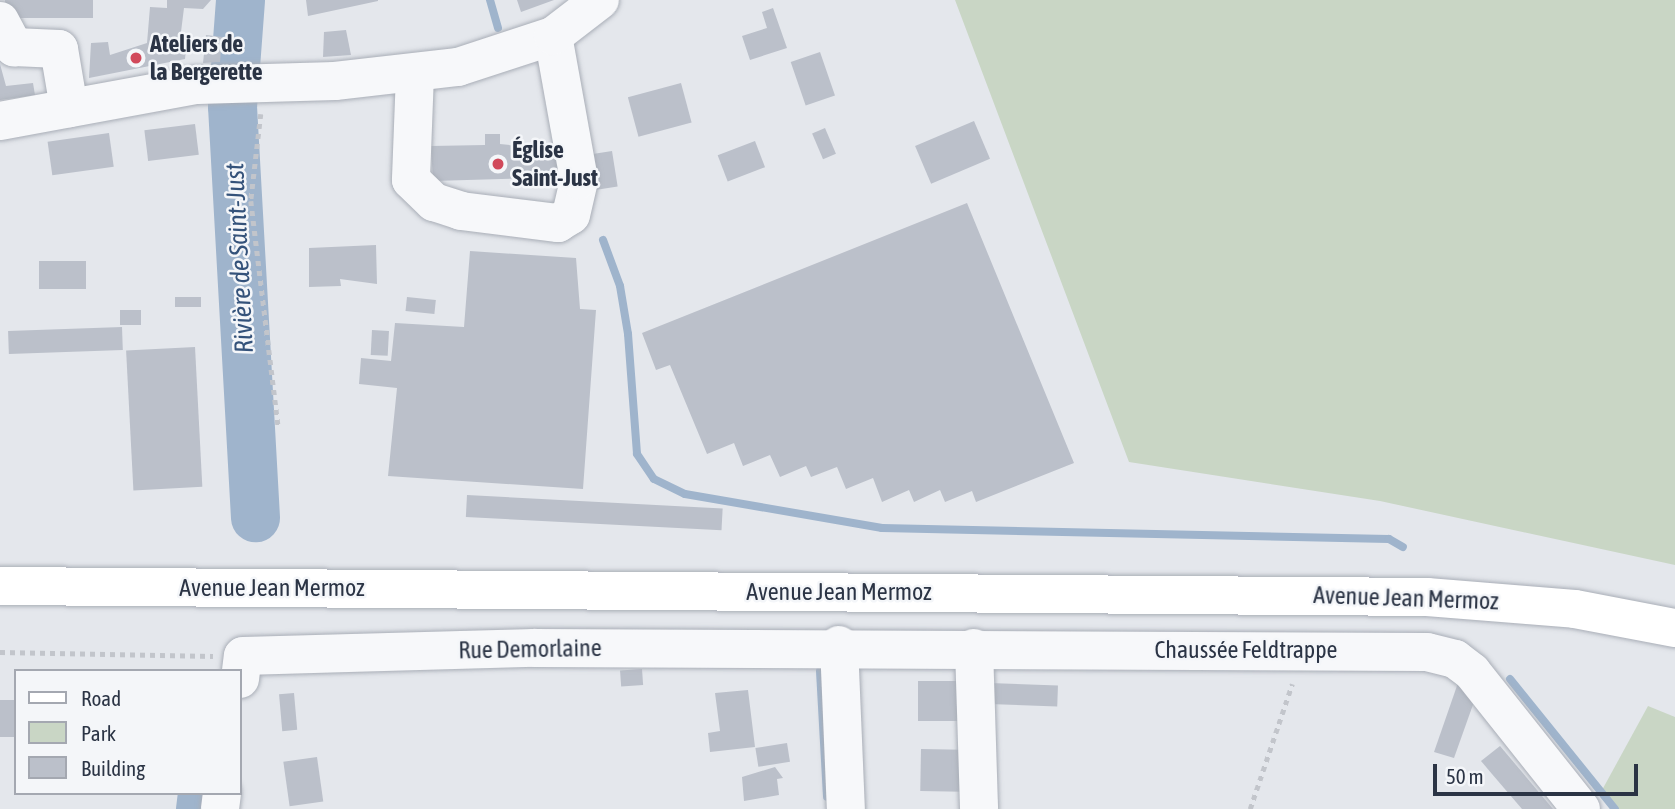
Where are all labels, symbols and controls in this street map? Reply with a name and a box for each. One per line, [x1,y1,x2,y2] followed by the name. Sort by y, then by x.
[150,30,263,86] place label: Ateliers de la Bergerette
[128,50,144,66] marker: Ateliers de la Bergerette
[512,136,598,192] place label: Église Saint-Just
[490,156,506,172] marker: Église Saint-Just
[219,162,261,354] water label: Rivière de Saint-Just
[179,574,365,602] street label: Avenue Jean Mermoz
[746,578,932,606] street label: Avenue Jean Mermoz
[1313,580,1499,616] street label: Avenue Jean Mermoz
[458,633,602,665] street label: Rue Demorlaine
[1155,636,1337,664] street label: Chaussée Feldtrappe
[14,669,242,795] legend
[81,686,121,710] text: Road
[81,721,116,745] text: Park
[1437,750,1642,794] scale bar
[81,756,145,780] text: Building
[1446,764,1484,788] text: 50 m

